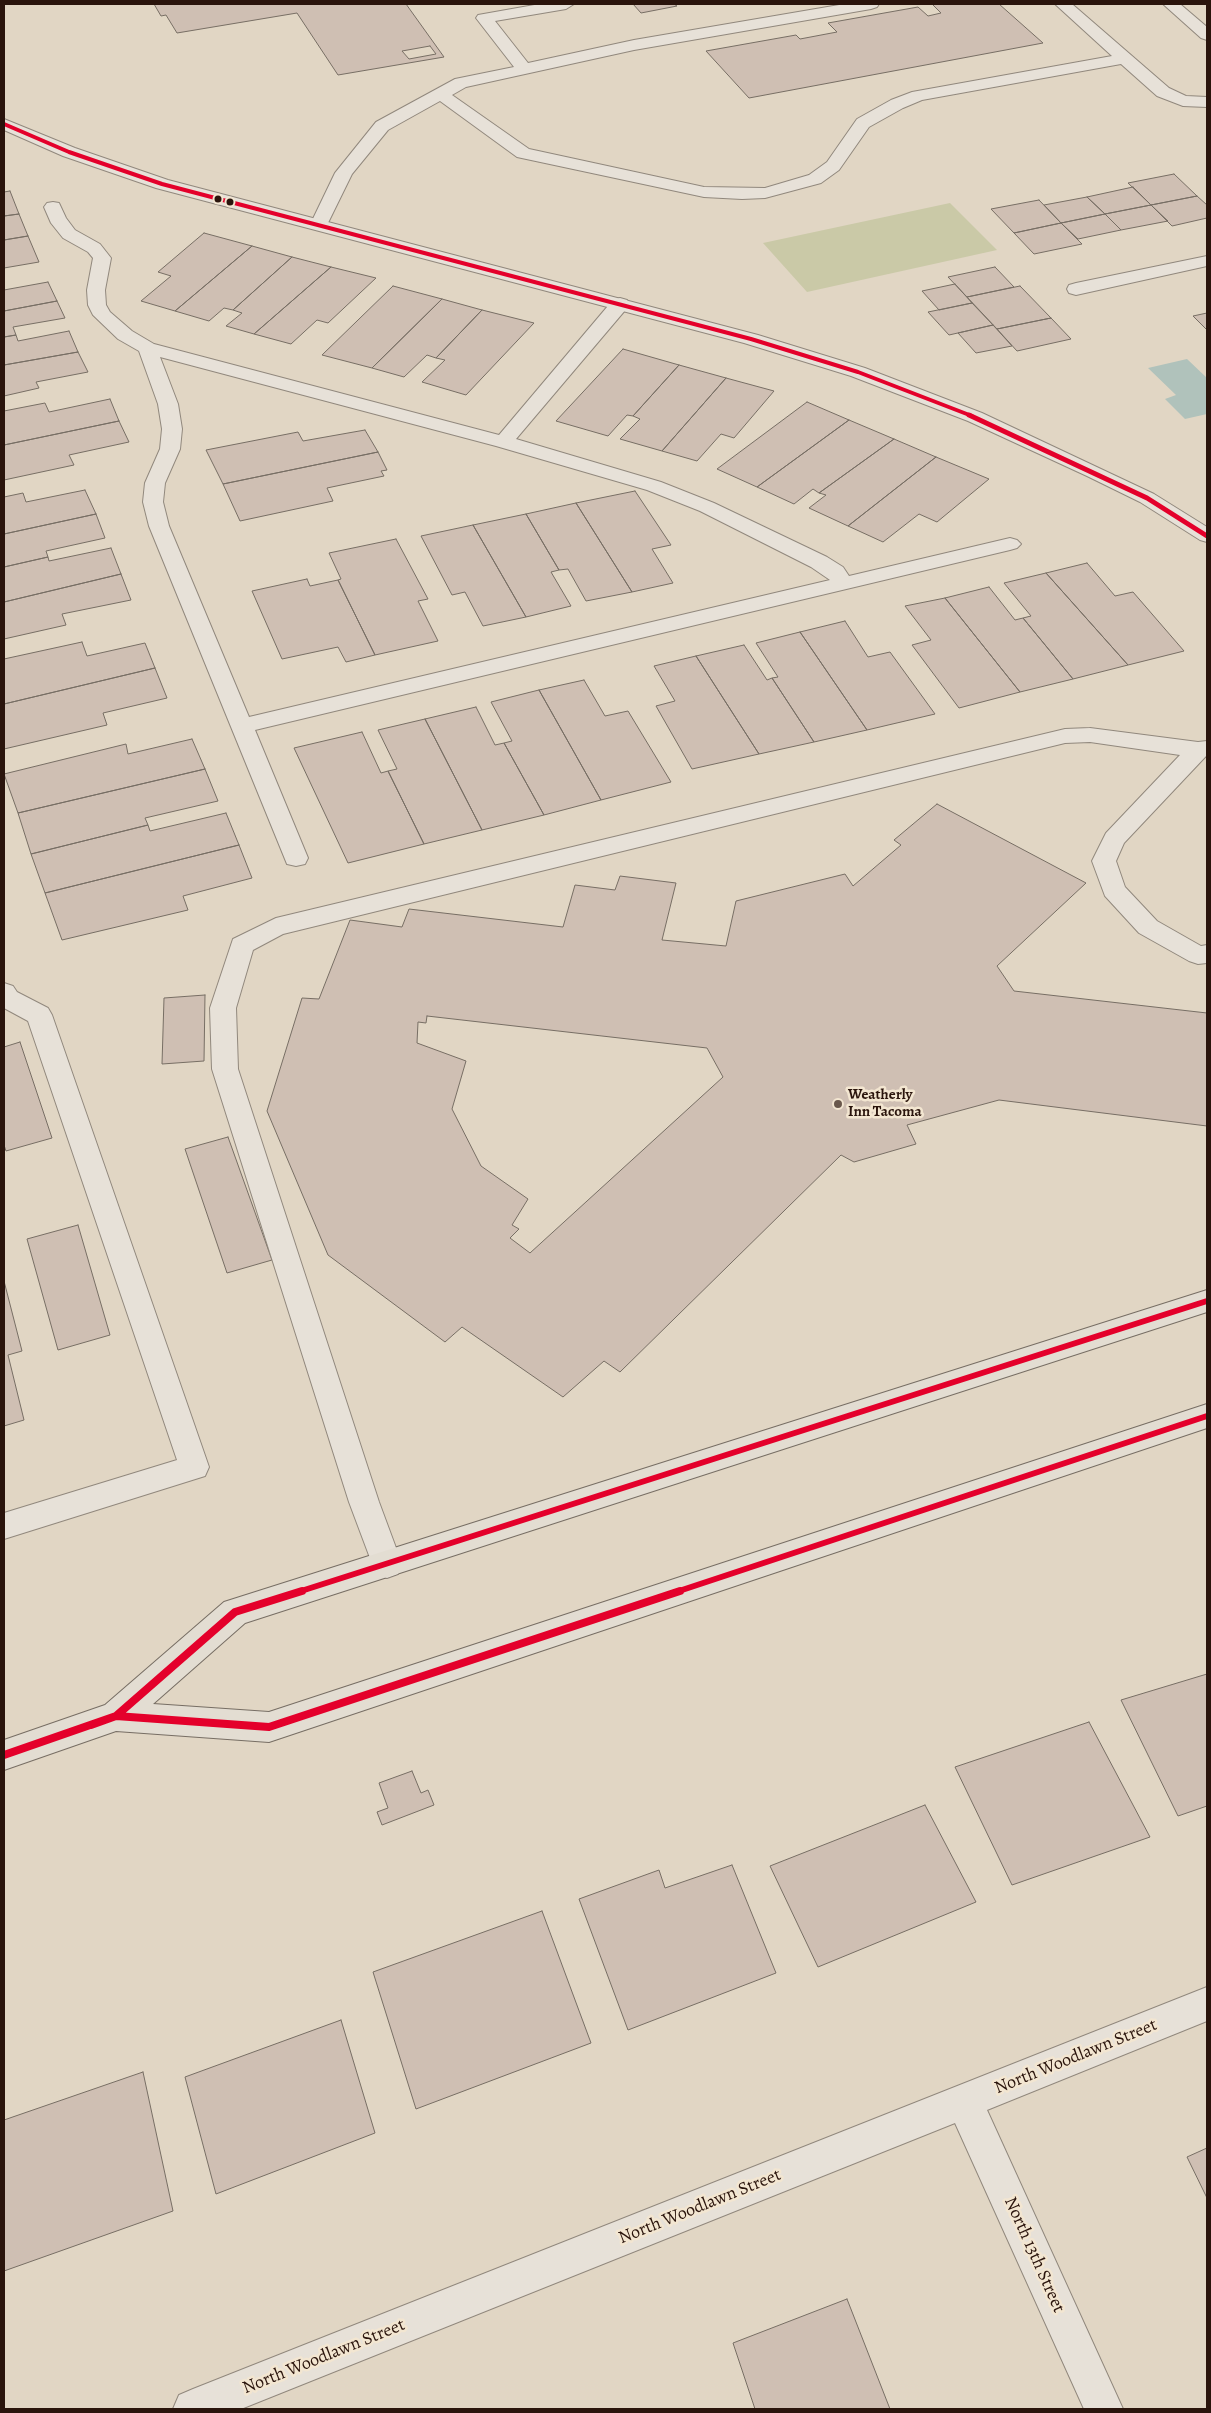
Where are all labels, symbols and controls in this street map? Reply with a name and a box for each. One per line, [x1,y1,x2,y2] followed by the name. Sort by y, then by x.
[213,194,223,204] unlabelled marker
[225,197,235,207] unlabelled marker
[848,1086,922,1121] place label: Weatherly Inn Tacoma
[832,1098,844,1110] marker: Weatherly Inn Tacoma
[992,2015,1160,2099] street label: North Woodlawn Street
[616,2165,784,2249] street label: North Woodlawn Street
[999,2194,1069,2316] street label: North 13th Street
[240,2315,408,2399] street label: North Woodlawn Street

